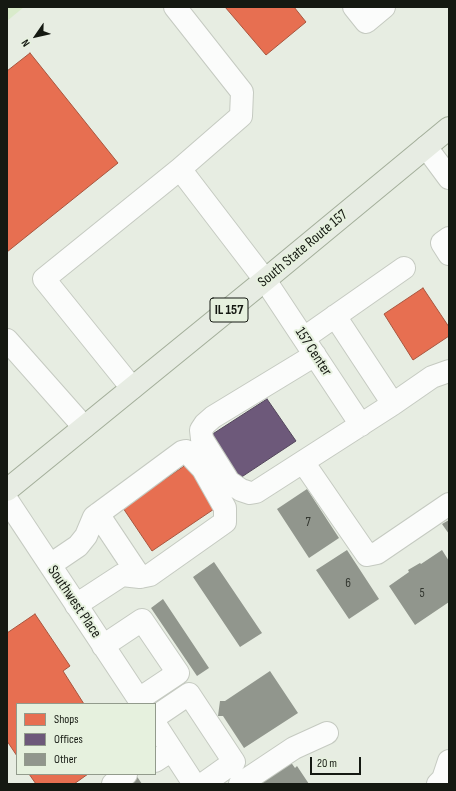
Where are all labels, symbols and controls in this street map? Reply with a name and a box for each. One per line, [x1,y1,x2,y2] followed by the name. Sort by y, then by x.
[16,16,56,56] north arrow
[19,37,33,49] text: N
[255,206,351,292] street label: South State Route 157
[210,298,248,322] road number: IL 157
[291,324,335,380] street label: 157 Center
[305,515,311,531] house number: 7
[43,562,105,642] street label: Southwest Place
[345,576,351,592] house number: 6
[419,586,425,602] house number: 5
[16,703,156,775] legend
[54,712,79,727] text: Shops
[54,732,83,747] text: Offices
[312,749,363,775] scale bar
[54,752,77,767] text: Other
[317,756,337,771] text: 20 m

